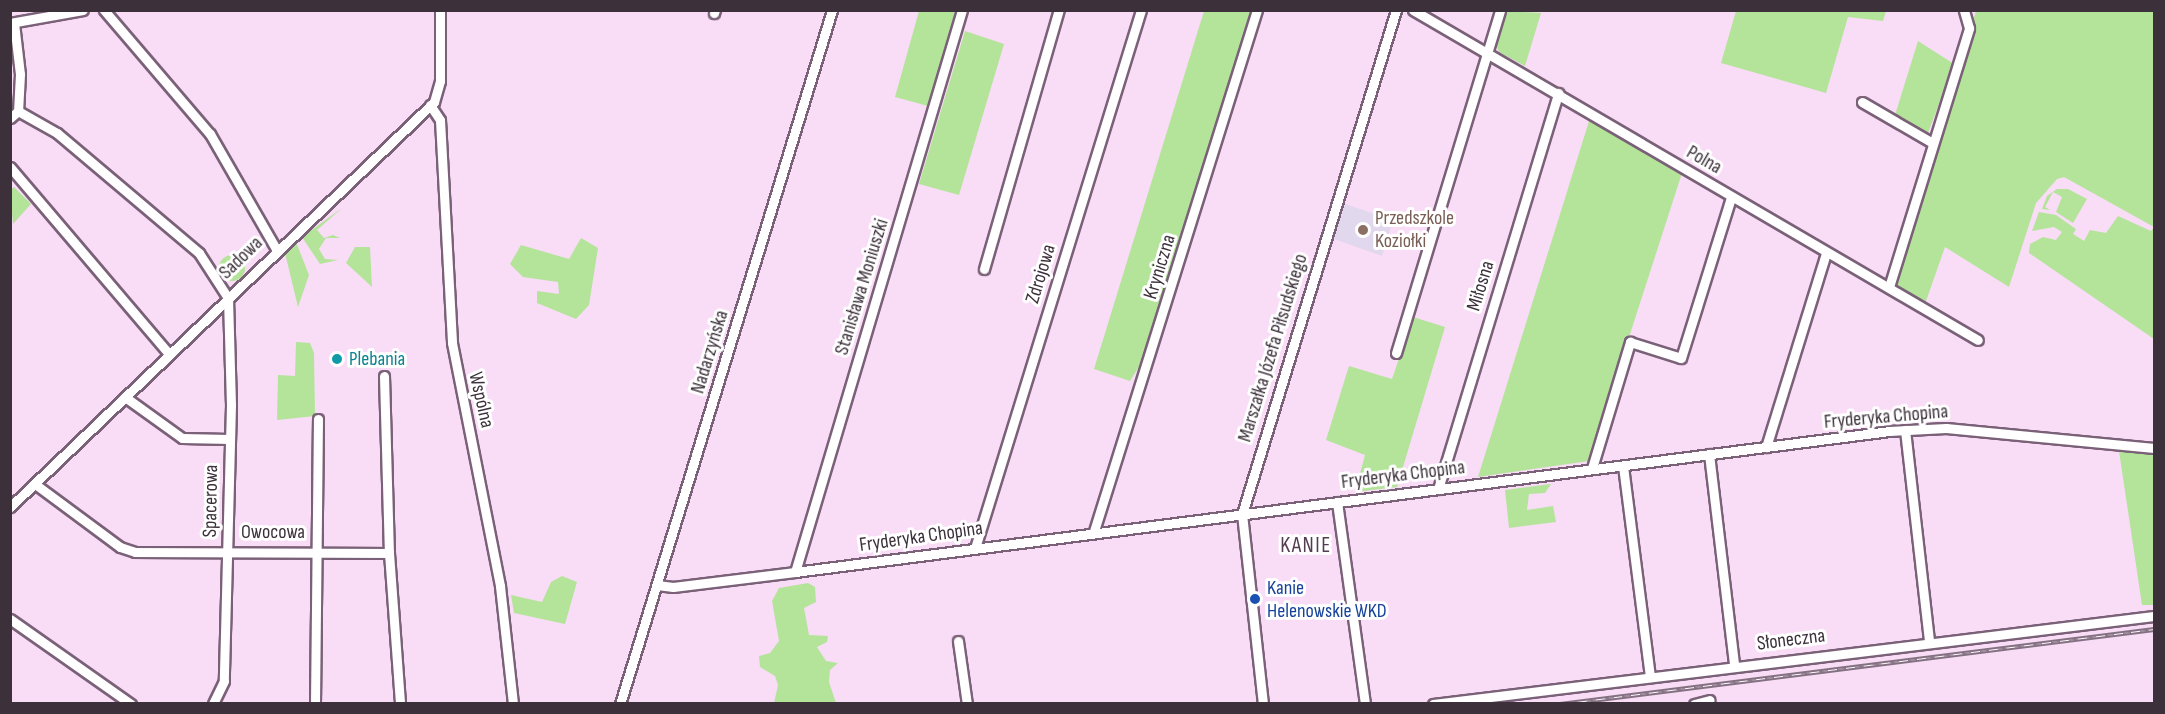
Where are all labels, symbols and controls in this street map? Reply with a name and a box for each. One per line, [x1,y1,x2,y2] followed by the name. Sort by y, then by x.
[1682,140,1726,180] street label: Polna
[1375,207,1454,254] place label: Przedszkole Koziołki
[830,216,894,358] street label: Stanisława Moniuszki
[1356,223,1370,237] marker: Przedszkole Koziołki
[214,231,268,285] street label: Sadowa
[1139,232,1181,302] street label: Kryniczna
[1021,242,1061,306] street label: Zdrojowa
[1233,251,1313,445] street label: Marszałka Józefa Piłsudskiego
[1462,258,1500,314] street label: Miłosna
[686,307,734,397] street label: Nadarzyńska
[349,347,405,371] place label: Plebania
[330,352,344,366] marker: Plebania
[463,370,499,430] street label: Wspólna
[1823,400,1949,434] street label: Fryderyka Chopina
[1340,456,1466,494] street label: Fryderyka Chopina
[198,464,224,538] street label: Spacerowa
[858,516,984,558] street label: Fryderyka Chopina
[241,520,305,544] street label: Owocowa
[1280,533,1332,559] district label: KANIE
[1267,576,1387,623] place label: Kanie Helenowskie WKD
[1248,592,1262,606] marker: Kanie Helenowskie WKD
[1756,624,1826,656] street label: Słoneczna

